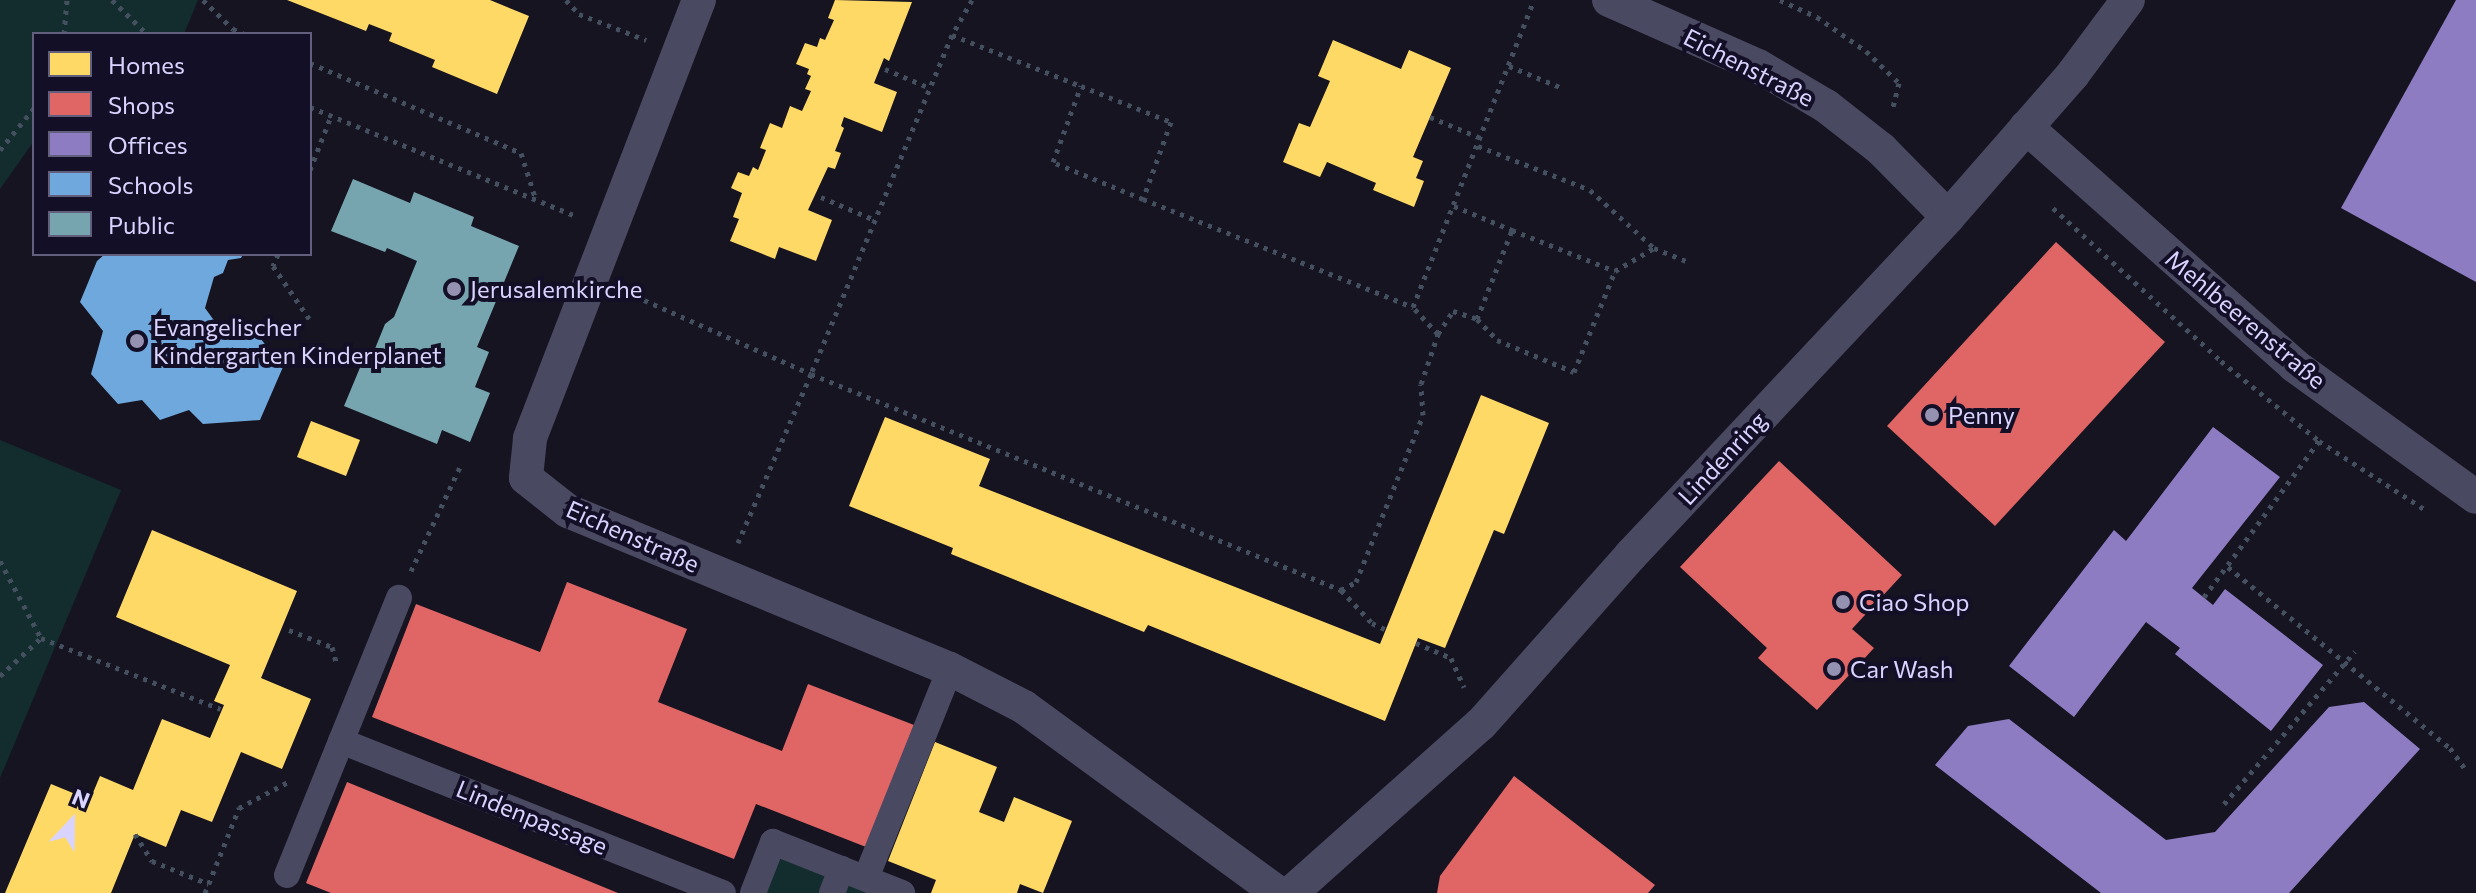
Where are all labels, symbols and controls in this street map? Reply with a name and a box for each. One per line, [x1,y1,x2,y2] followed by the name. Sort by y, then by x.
[1679,22,1819,112] street label: Eichenstraße
[32,32,312,256] legend
[108,50,185,79] text: Homes
[108,90,175,119] text: Shops
[108,130,188,159] text: Offices
[108,170,193,199] text: Schools
[108,210,175,239] text: Public
[2160,244,2332,394] street label: Mehlbeerenstraße
[470,275,642,303] place label: Jerusalemkirche
[445,280,463,298] marker: Jerusalemkirche
[153,313,442,369] place label: Evangelischer Kindergarten Kinderplanet
[128,332,146,350] marker: Evangelischer Kindergarten Kinderplanet
[1948,401,2015,429] place label: Penny
[1672,406,1772,510] street label: Lindenring
[1923,406,1941,424] marker: Penny
[562,494,704,578] street label: Eichenstraße
[1859,588,1969,616] place label: Ciao Shop
[1834,593,1852,611] marker: Ciao Shop
[1850,655,1954,683] place label: Car Wash
[1825,660,1843,678] marker: Car Wash
[452,774,612,860] street label: Lindenpassage
[32,781,112,861] north arrow
[68,783,94,814] text: N

